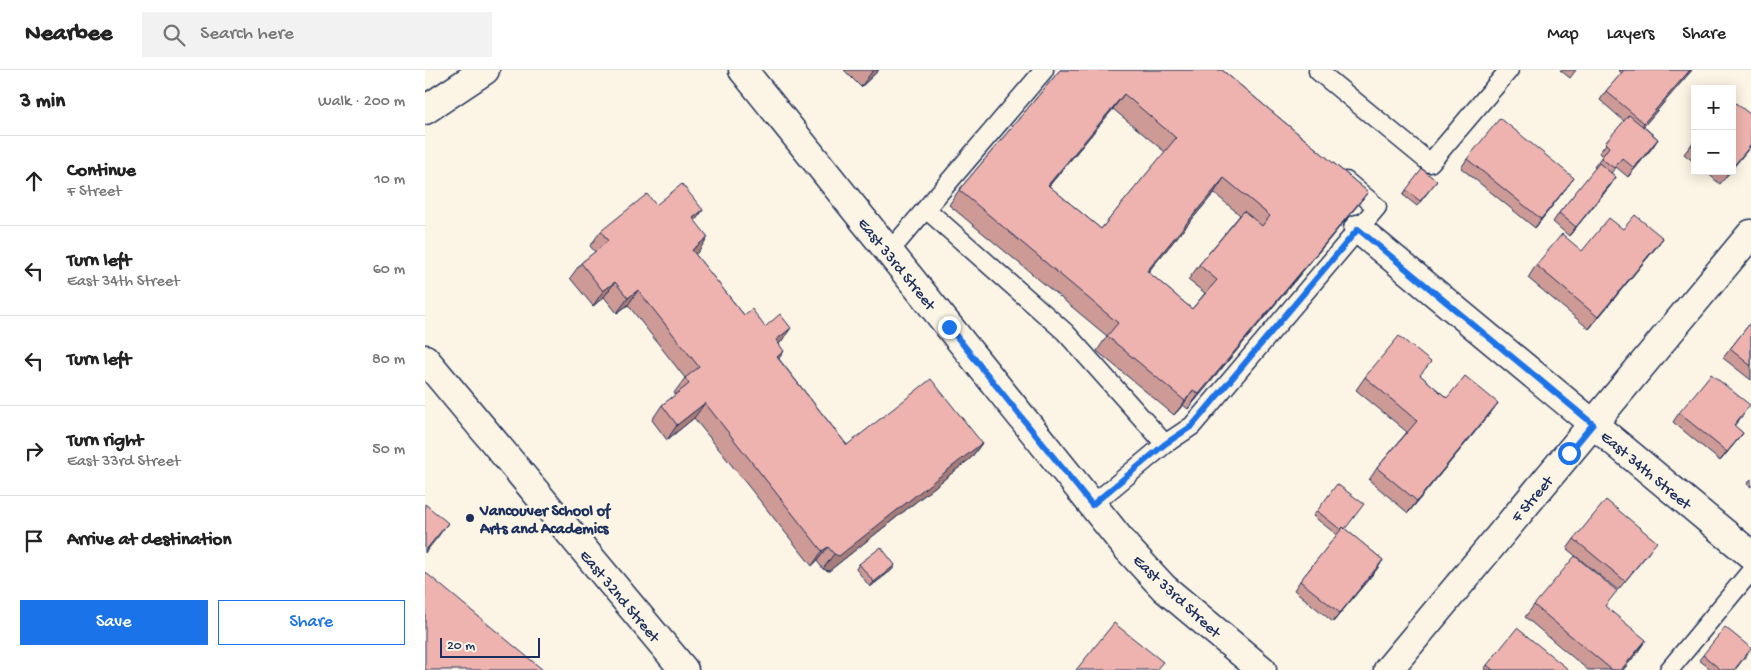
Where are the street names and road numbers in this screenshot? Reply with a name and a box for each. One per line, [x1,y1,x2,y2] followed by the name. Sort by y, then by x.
[852,215,939,316] street label: East 33rd Street
[1596,428,1695,516] street label: East 34th Street
[1508,472,1559,528] street label: F Street
[574,547,663,648] street label: East 32nd Street
[1128,552,1225,644] street label: East 33rd Street

